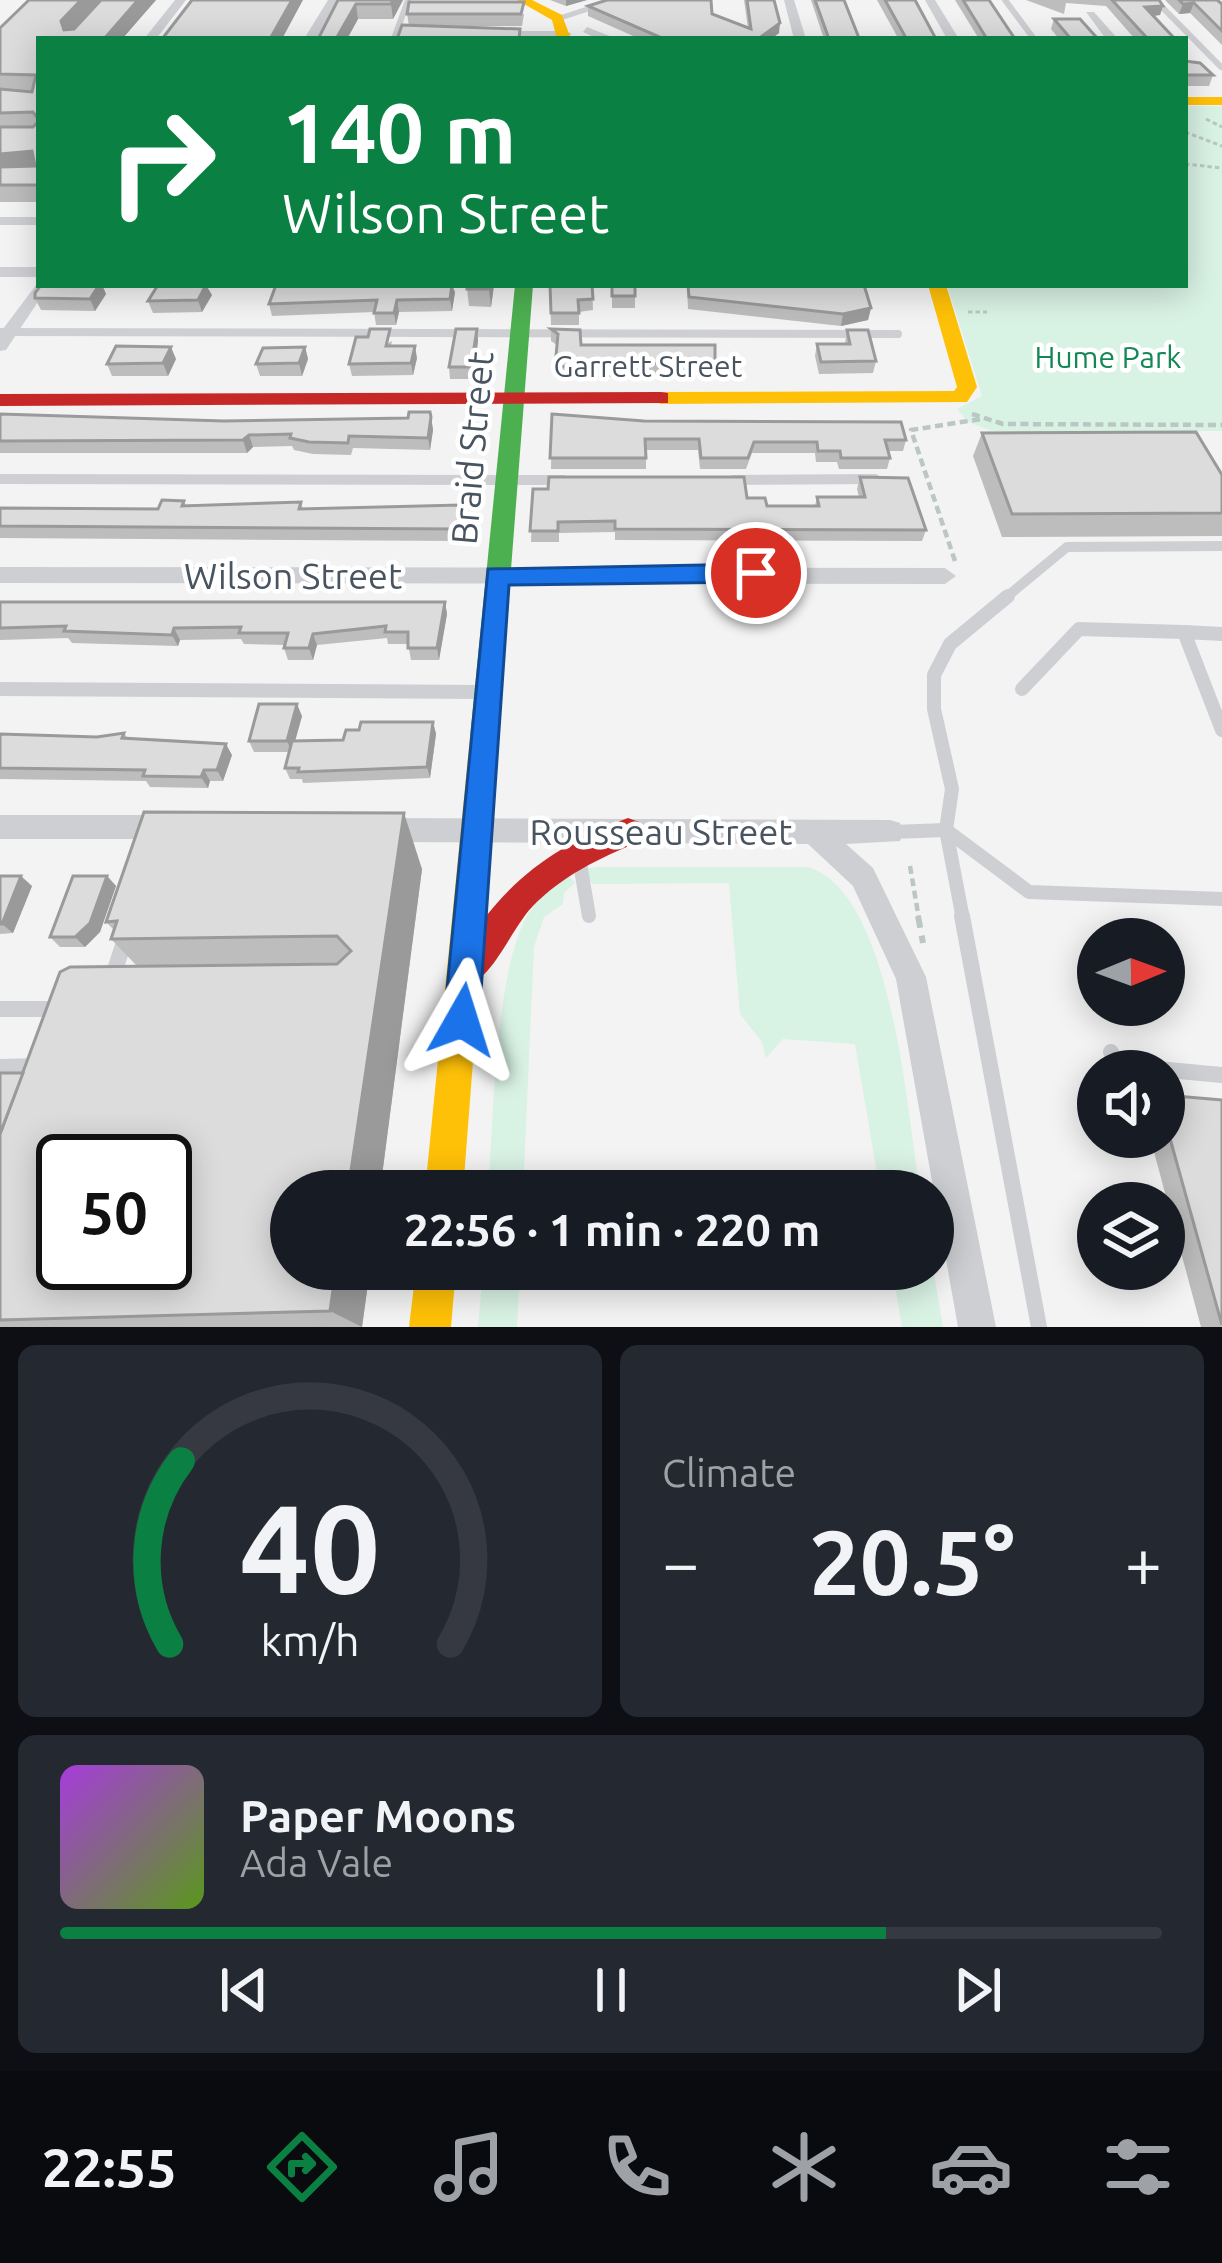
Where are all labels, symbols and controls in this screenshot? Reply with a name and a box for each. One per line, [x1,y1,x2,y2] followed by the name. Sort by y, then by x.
[84,84,240,240] icon: right
[282,85,516,179] text: 140 m
[282,183,609,243] text: Wilson Street
[1035,340,1181,374] park label: Hume Park
[554,349,743,383] street label: Garrett Street
[443,350,500,546] street label: Braid Street
[705,522,807,624] pin
[723,540,789,606] icon: arrive
[184,555,402,596] street label: Wilson Street
[530,811,792,852] street label: Rousseau Street
[1077,918,1185,1026] north arrow
[1077,918,1185,1290] map controls
[399,957,525,1083] position arrow
[1077,1050,1185,1158] button: sound
[36,1134,192,1290] speed limit sign: 50
[1077,1182,1185,1290] button: layers
[404,1204,820,1255] text: 22:56 · 1 min · 220 m
[662,1451,796,1494] text: Climate
[240,1477,380,1617] text: 40
[809,1511,1015,1612] text: 20.5°
[662,1525,699,1599] text: −
[1125,1525,1162,1599] text: +
[260,1616,360,1664] text: km/h
[240,1790,516,1841] text: Paper Moons
[240,1841,393,1884] text: Ada Vale
[211,1957,277,2023] icon: previous
[578,1957,644,2023] icon: pause
[945,1957,1011,2023] icon: next
[260,2125,344,2209] icon: directions
[427,2125,511,2209] icon: music
[595,2125,679,2209] icon: phone
[762,2125,846,2209] icon: climate
[929,2125,1013,2209] icon: car
[1096,2125,1180,2209] icon: filters
[42,2137,177,2197] text: 22:55

